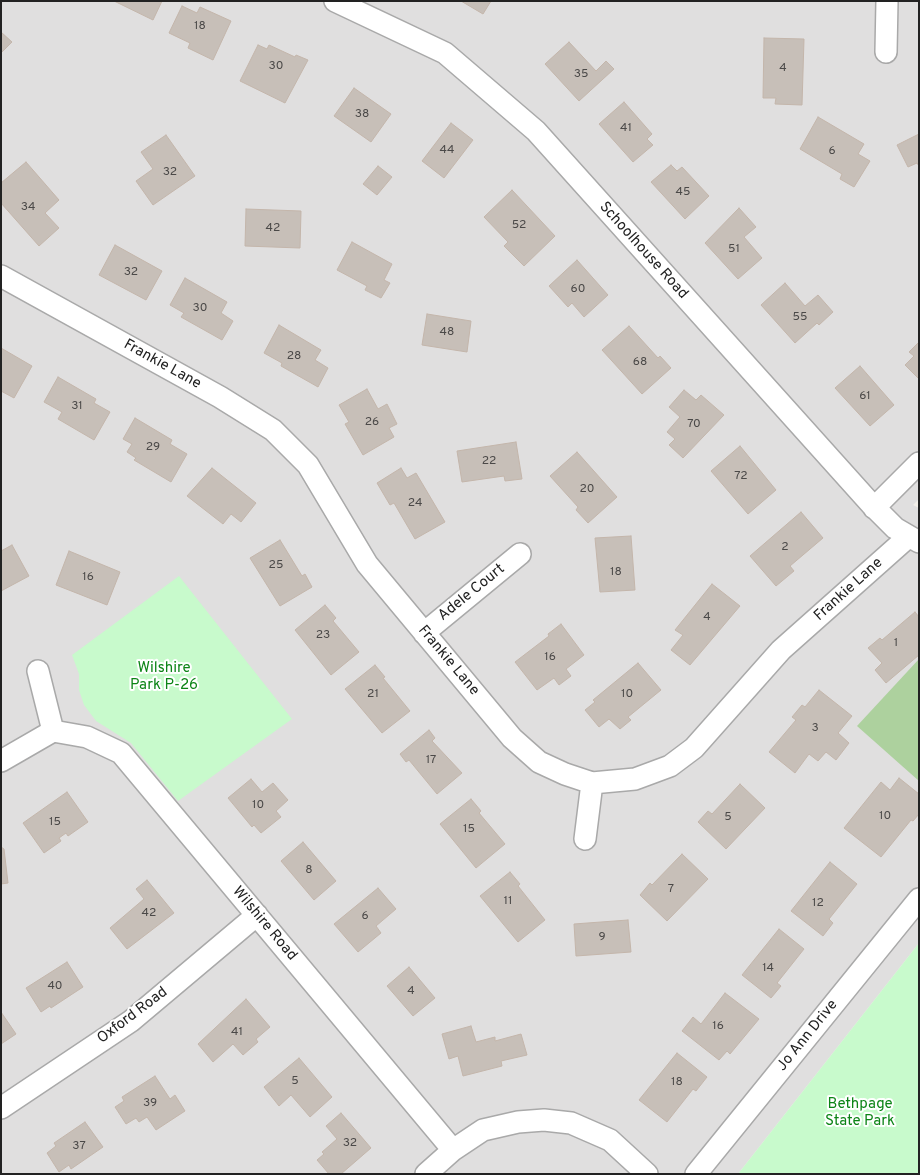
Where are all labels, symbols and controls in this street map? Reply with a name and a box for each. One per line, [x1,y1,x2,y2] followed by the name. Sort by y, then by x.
[194,20,206,34] house number: 18
[269,60,283,74] house number: 30
[779,62,787,76] house number: 4
[574,68,588,82] house number: 35
[355,108,369,122] house number: 38
[620,122,632,136] house number: 41
[440,144,454,158] house number: 44
[828,145,836,159] house number: 6
[163,166,177,180] house number: 32
[676,186,690,200] house number: 45
[595,199,691,303] street label: Schoolhouse Road
[21,201,35,215] house number: 34
[512,219,526,233] house number: 52
[266,222,280,236] house number: 42
[728,243,740,257] house number: 51
[124,266,138,280] house number: 32
[571,283,585,297] house number: 60
[193,302,207,316] house number: 30
[793,311,807,325] house number: 55
[440,326,454,340] house number: 48
[120,336,204,394] street label: Frankie Lane
[287,350,301,364] house number: 28
[633,356,647,370] house number: 68
[859,390,871,404] house number: 61
[71,400,83,414] house number: 31
[365,416,379,430] house number: 26
[687,418,701,432] house number: 70
[146,441,160,455] house number: 29
[482,455,496,469] house number: 22
[734,470,748,484] house number: 72
[579,483,595,497] house number: 20
[408,497,422,511] house number: 24
[781,541,789,555] house number: 2
[811,555,887,625] street label: Frankie Lane
[269,559,283,573] house number: 25
[435,561,509,625] street label: Adele Court
[610,566,622,580] house number: 18
[82,571,94,585] house number: 16
[703,611,711,625] house number: 4
[413,622,483,700] street label: Frankie Lane
[316,629,330,643] house number: 23
[894,637,898,651] house number: 1
[544,651,556,665] house number: 16
[130,660,198,695] park label: Wilshire Park P-26
[367,688,379,702] house number: 21
[621,688,633,702] house number: 10
[811,722,819,736] house number: 3
[426,754,436,768] house number: 17
[252,799,264,813] house number: 10
[879,810,891,824] house number: 10
[724,811,732,825] house number: 5
[49,816,61,830] house number: 15
[463,823,475,837] house number: 15
[305,864,313,878] house number: 8
[228,883,300,965] street label: Wilshire Road
[668,883,674,897] house number: 7
[504,895,512,909] house number: 11
[812,897,824,911] house number: 12
[142,907,156,921] house number: 42
[361,910,369,924] house number: 6
[598,931,606,945] house number: 9
[762,962,774,976] house number: 14
[47,980,63,994] house number: 40
[94,984,172,1048] street label: Oxford Road
[407,985,415,999] house number: 4
[774,997,842,1075] street label: Jo Ann Drive
[712,1020,724,1034] house number: 16
[231,1026,243,1040] house number: 41
[291,1075,299,1089] house number: 5
[671,1076,683,1090] house number: 18
[825,1096,895,1131] park label: Bethpage State Park
[143,1097,157,1111] house number: 39
[343,1137,357,1151] house number: 32
[72,1140,86,1154] house number: 37

